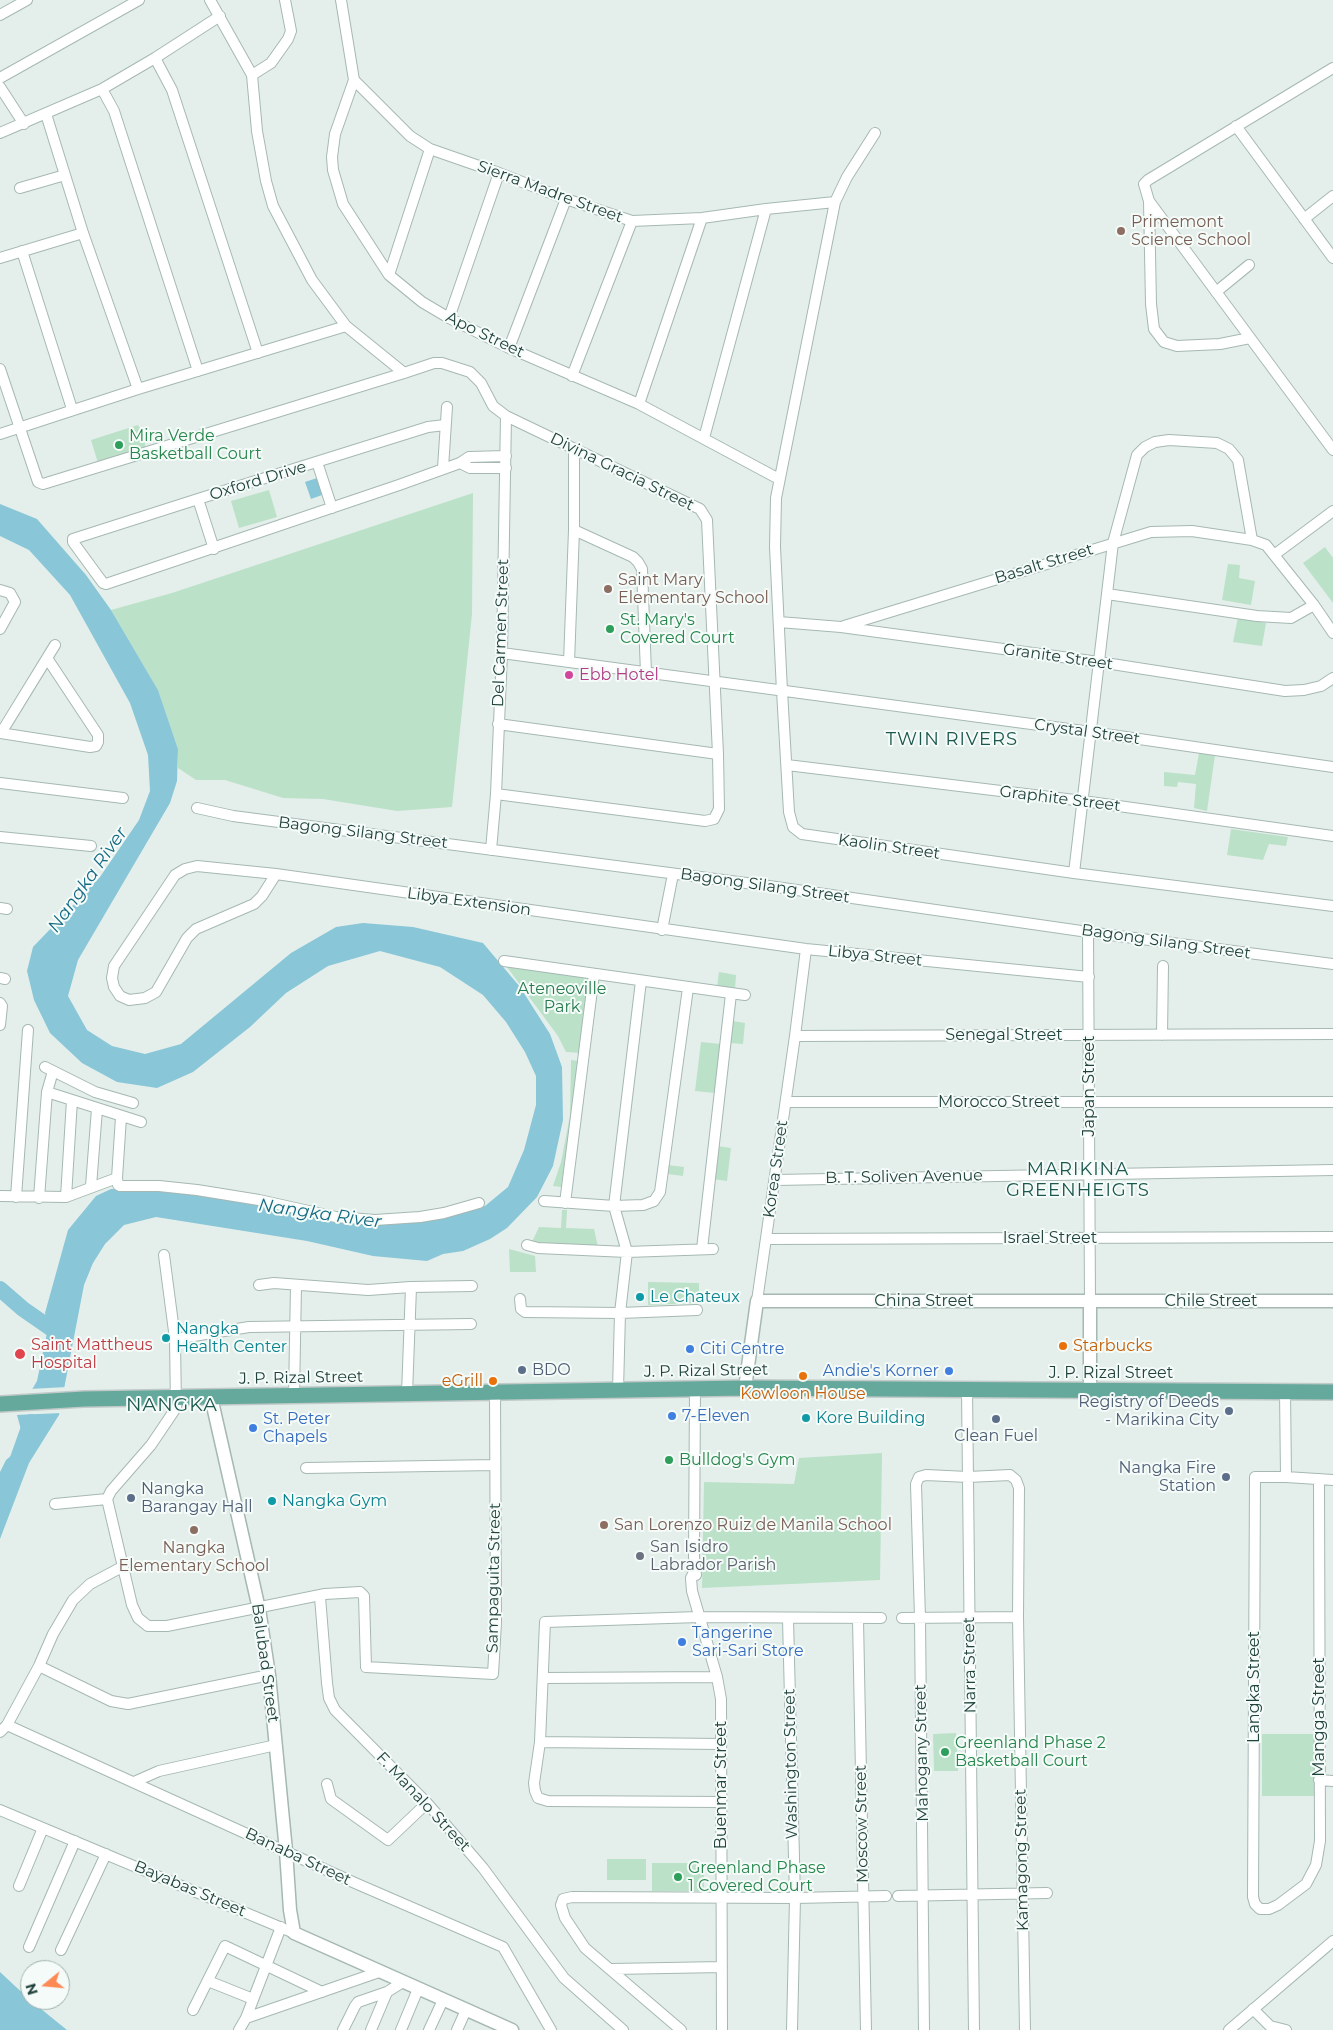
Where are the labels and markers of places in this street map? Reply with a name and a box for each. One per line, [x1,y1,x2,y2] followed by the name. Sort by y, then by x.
[1131,212,1251,250] place label: Primemont Science School
[1115,225,1127,237] marker: Primemont Science School
[129,426,262,464] place label: Mira Verde Basketball Court
[113,439,125,451] marker: Mira Verde Basketball Court
[618,570,769,608] place label: Saint Mary Elementary School
[602,583,614,595] marker: Saint Mary Elementary School
[620,610,735,648] place label: St. Mary's Covered Court
[604,623,616,635] marker: St. Mary's Covered Court
[579,665,659,685] place label: Ebb Hotel
[563,669,575,681] marker: Ebb Hotel
[650,1287,740,1307] place label: Le Chateux
[634,1291,646,1303] marker: Le Chateux
[176,1319,287,1357] place label: Nangka Health Center
[160,1332,172,1344] marker: Nangka Health Center
[31,1335,153,1373] place label: Saint Mattheus Hospital
[1073,1336,1152,1356] place label: Starbucks
[700,1339,784,1359] place label: Citi Centre
[1057,1340,1069,1352] marker: Starbucks
[684,1343,696,1355] marker: Citi Centre
[13,1347,27,1361] marker: Saint Mattheus Hospital
[532,1360,571,1380] place label: BDO
[823,1361,939,1381] place label: Andie's Korner
[516,1364,528,1376] marker: BDO
[943,1365,955,1377] marker: Andie's Korner
[797,1370,809,1382] marker: Kowloon House
[442,1371,483,1391] place label: eGrill
[487,1375,499,1387] marker: eGrill
[740,1384,866,1404] place label: Kowloon House
[1078,1392,1219,1430] place label: Registry of Deeds - Marikina City
[1223,1405,1235,1417] marker: Registry of Deeds - Marikina City
[682,1406,750,1426] place label: 7-Eleven
[816,1408,925,1428] place label: Kore Building
[263,1409,330,1447] place label: St. Peter Chapels
[666,1410,678,1422] marker: 7-Eleven
[800,1412,812,1424] marker: Kore Building
[990,1413,1002,1425] marker: Clean Fuel
[247,1422,259,1434] marker: St. Peter Chapels
[954,1426,1038,1446] place label: Clean Fuel
[679,1450,796,1470] place label: Bulldog's Gym
[663,1454,675,1466] marker: Bulldog's Gym
[1118,1458,1216,1496] place label: Nangka Fire Station
[1220,1471,1232,1483] marker: Nangka Fire Station
[141,1479,253,1517] place label: Nangka Barangay Hall
[282,1491,387,1511] place label: Nangka Gym
[125,1492,137,1504] marker: Nangka Barangay Hall
[266,1495,278,1507] marker: Nangka Gym
[614,1515,892,1535] place label: San Lorenzo Ruiz de Manila School
[598,1519,610,1531] marker: San Lorenzo Ruiz de Manila School
[188,1524,200,1536] marker: Nangka Elementary School
[650,1537,776,1575] place label: San Isidro Labrador Parish
[119,1538,269,1576] place label: Nangka Elementary School
[634,1550,646,1562] marker: San Isidro Labrador Parish
[692,1623,804,1661] place label: Tangerine Sari-Sari Store
[676,1636,688,1648] marker: Tangerine Sari-Sari Store
[955,1733,1106,1771] place label: Greenland Phase 2 Basketball Court
[939,1746,951,1758] marker: Greenland Phase 2 Basketball Court
[688,1858,826,1896] place label: Greenland Phase 1 Covered Court
[672,1871,684,1883] marker: Greenland Phase 1 Covered Court

